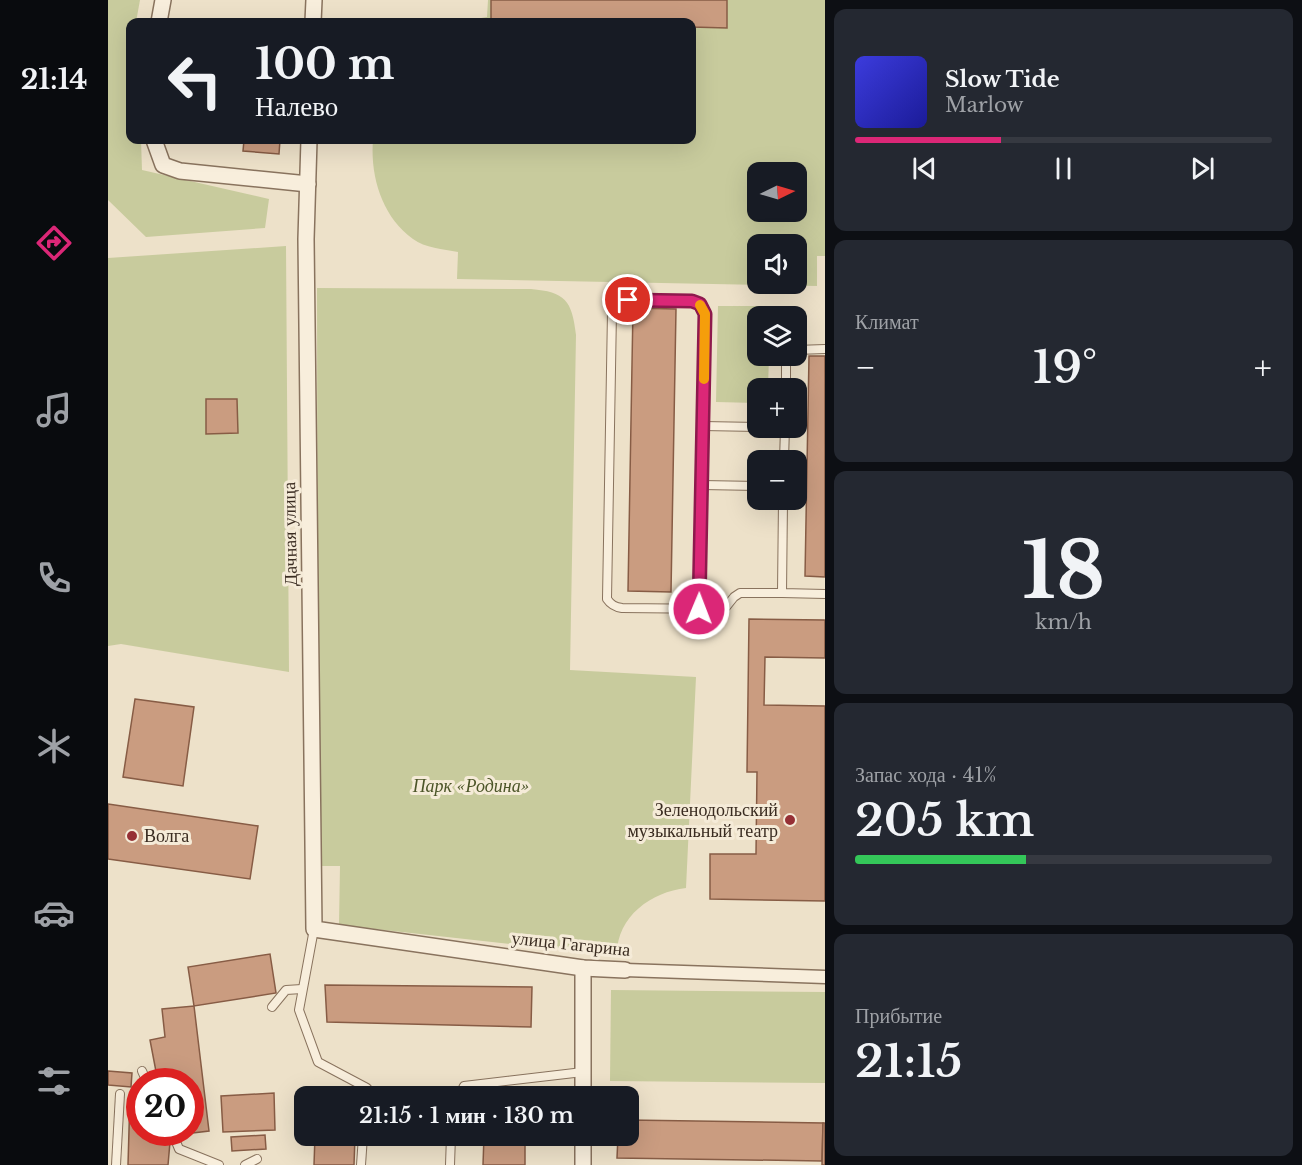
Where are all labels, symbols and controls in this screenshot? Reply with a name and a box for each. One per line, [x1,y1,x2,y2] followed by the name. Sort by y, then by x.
[255,38,394,90] text: 100 m
[156,42,234,120] icon: left
[21,63,87,96] text: 21:14
[945,66,1060,93] text: Slow Tide
[255,90,338,123] text: Налево
[945,93,1024,117] text: Marlow
[908,152,941,185] icon: previous
[1047,152,1080,185] icon: pause
[1186,152,1219,185] icon: next
[747,162,807,222] north arrow
[747,162,807,510] map controls
[33,222,75,264] icon: directions
[747,234,807,294] button: sound
[602,274,653,325] pin
[611,283,644,316] icon: arrive
[747,306,807,366] button: layers
[855,310,919,334] text: Климат
[1032,339,1097,395] text: 19°
[855,347,876,388] text: −
[1254,347,1272,388] text: +
[747,378,807,438] button: +
[33,389,75,431] icon: music
[747,450,807,510] button: −
[278,482,302,586] street label: Дачная улица
[1022,522,1105,619] text: 18
[33,557,75,599] icon: phone
[667,577,731,641] position arrow
[1035,610,1092,634] text: km/h
[33,725,75,767] icon: climate
[855,763,997,787] text: Запас хода · 41%
[412,775,529,797] park label: Парк «Родина»
[855,792,1034,848] text: 205 km
[627,799,778,842] place label: Зеленодольский музыкальный театр
[783,813,797,827] marker: Зеленодольский музыкальный театр
[144,825,189,847] place label: Волга
[125,829,139,843] marker: Волга
[33,892,75,934] icon: car
[511,927,631,961] street label: улица Гагарина
[855,1004,942,1028] text: Прибытие
[855,1033,962,1089] text: 21:15
[33,1060,75,1102] icon: filters
[126,1068,204,1146] speed limit sign: 20
[359,1102,574,1129] text: 21:15 · 1 мин · 130 m

